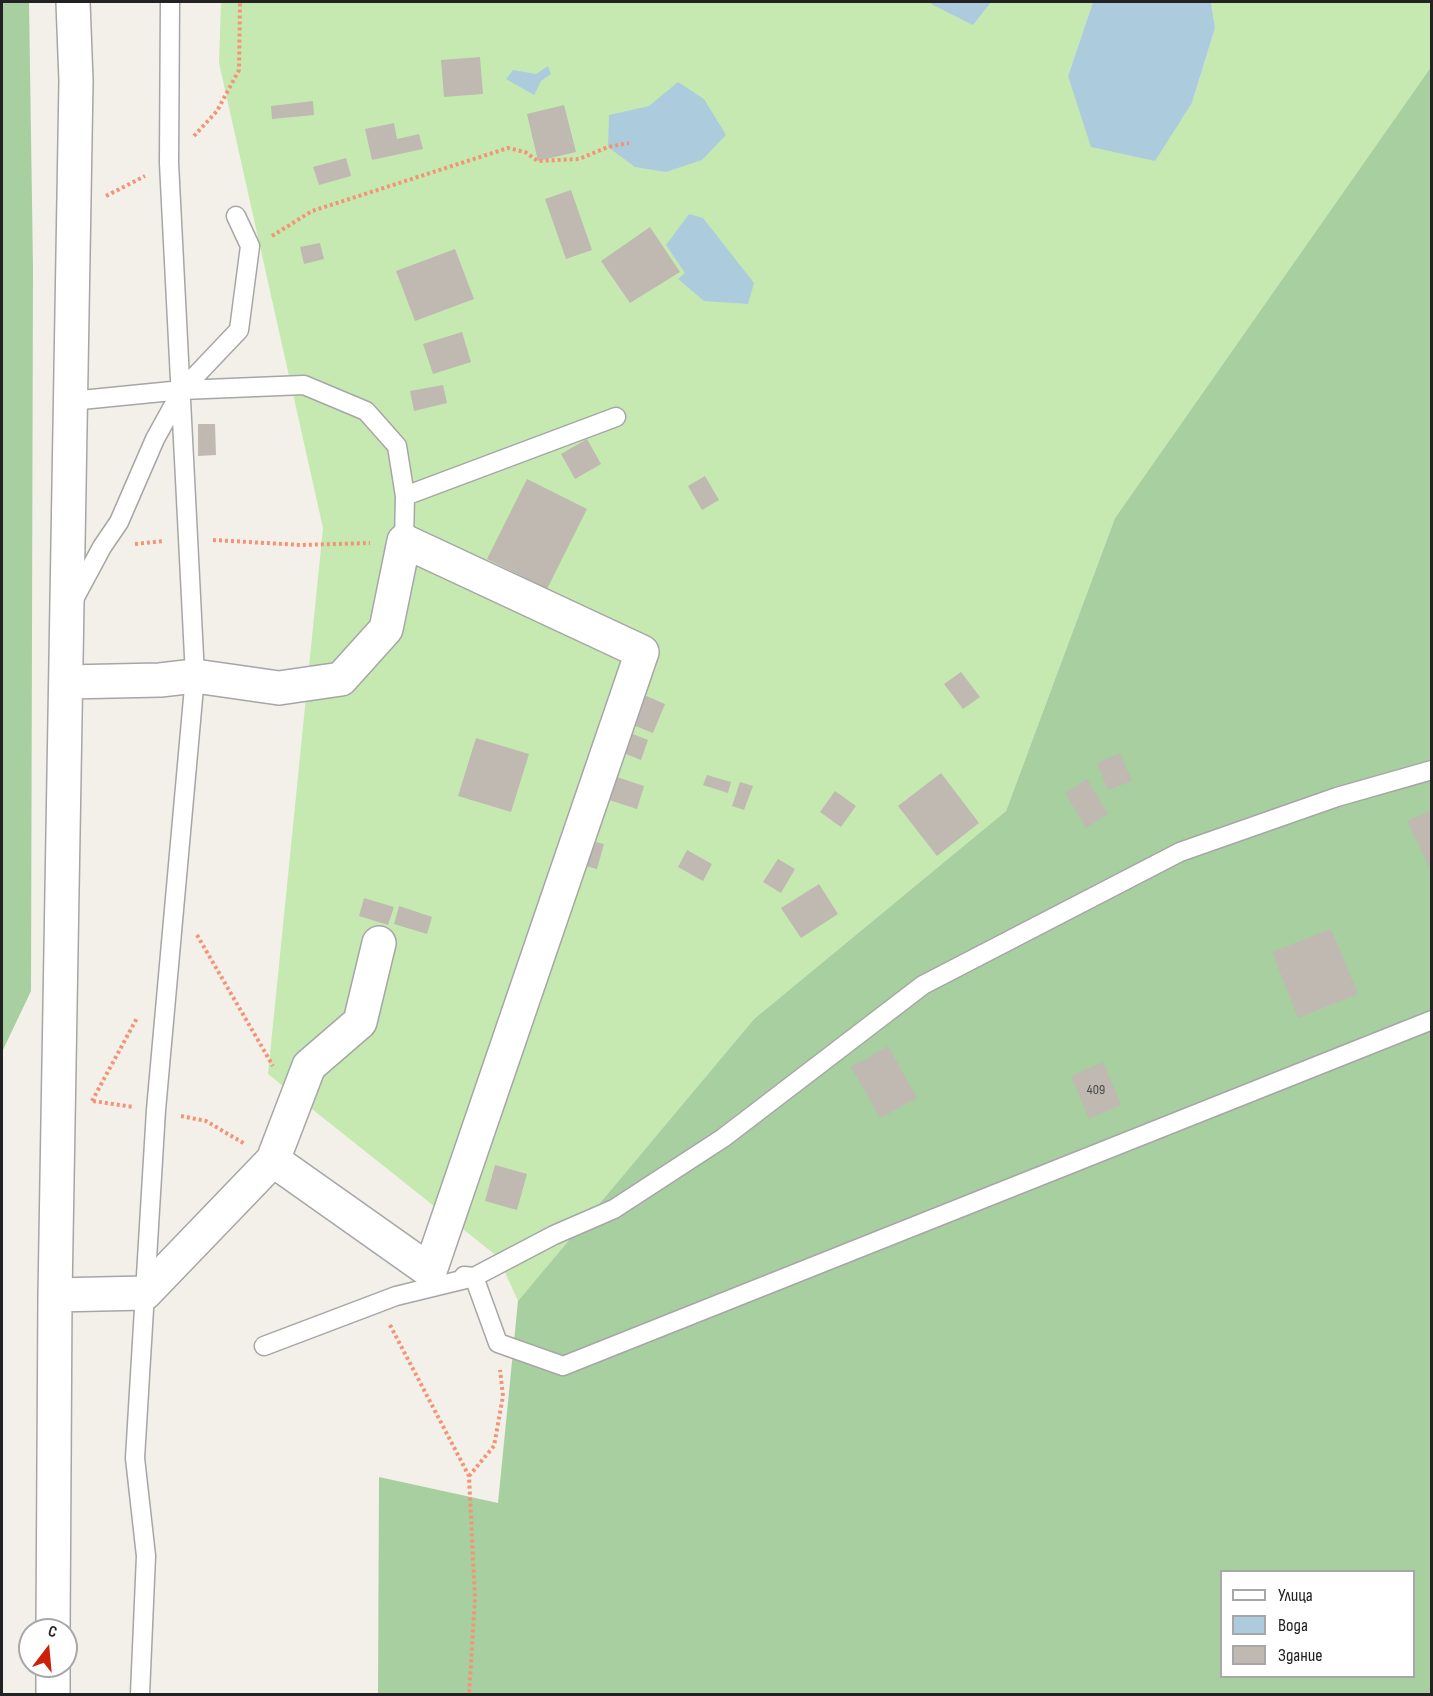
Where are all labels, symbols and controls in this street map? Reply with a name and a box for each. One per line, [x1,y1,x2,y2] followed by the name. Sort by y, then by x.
[1087,1082,1105,1098] house number: 409
[1220,1570,1415,1678] legend
[1278,1585,1313,1606] text: Улица
[1278,1615,1308,1636] text: Вода
[18,1618,78,1678] north arrow
[46,1622,59,1642] text: С
[1278,1645,1323,1666] text: Здание

